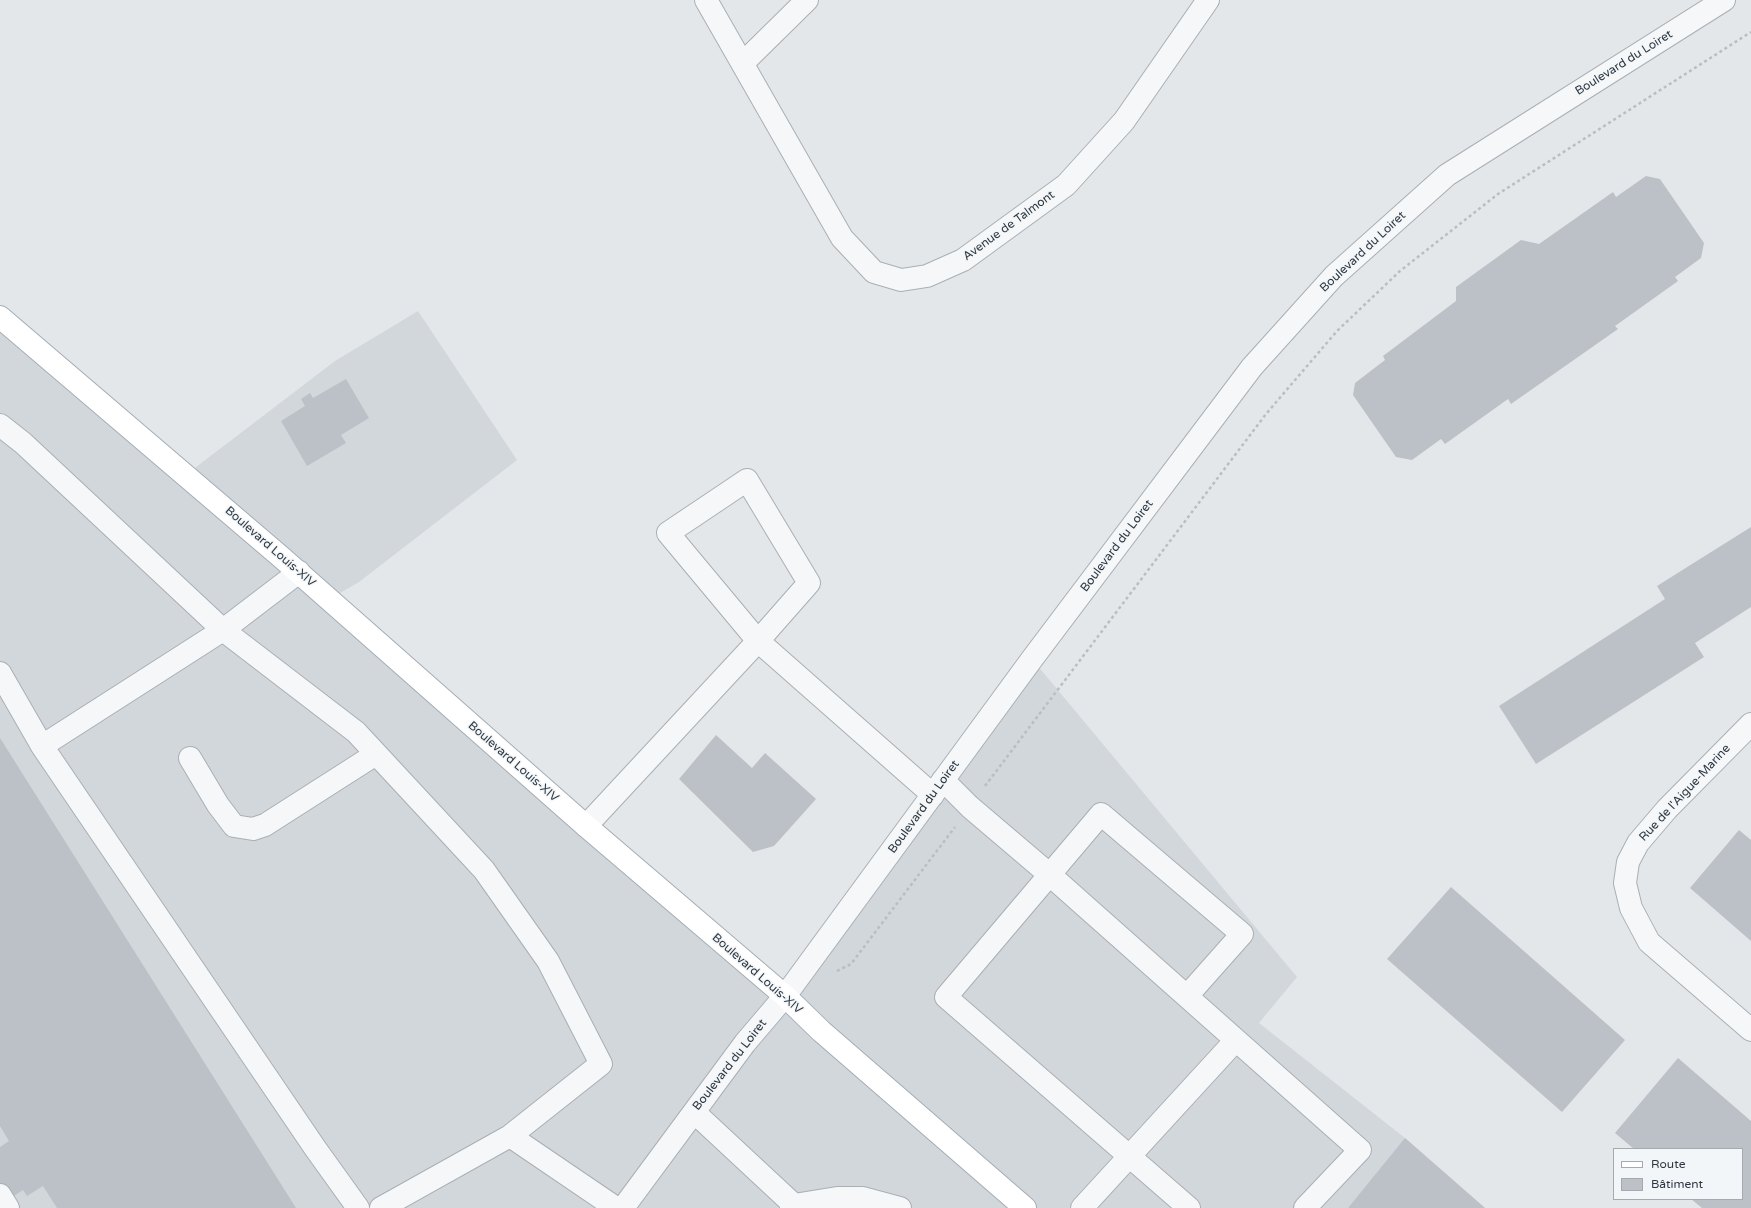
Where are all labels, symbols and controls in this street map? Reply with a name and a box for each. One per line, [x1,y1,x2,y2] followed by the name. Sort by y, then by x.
[1573,27,1675,99] street label: Boulevard du Loiret
[960,188,1058,264] street label: Avenue de Talmont
[1317,209,1409,295] street label: Boulevard du Loiret
[1078,497,1156,595] street label: Boulevard du Loiret
[222,504,318,590] street label: Boulevard Louis-XIV
[465,719,561,805] street label: Boulevard Louis-XIV
[1636,742,1734,844] street label: Rue de l'Aigue-Marine
[885,758,963,856] street label: Boulevard du Loiret
[709,931,805,1017] street label: Boulevard Louis-XIV
[690,1017,770,1113] street label: Boulevard du Loiret
[1613,1148,1743,1200] legend
[1651,1157,1685,1171] text: Route
[1651,1177,1703,1191] text: Bâtiment

